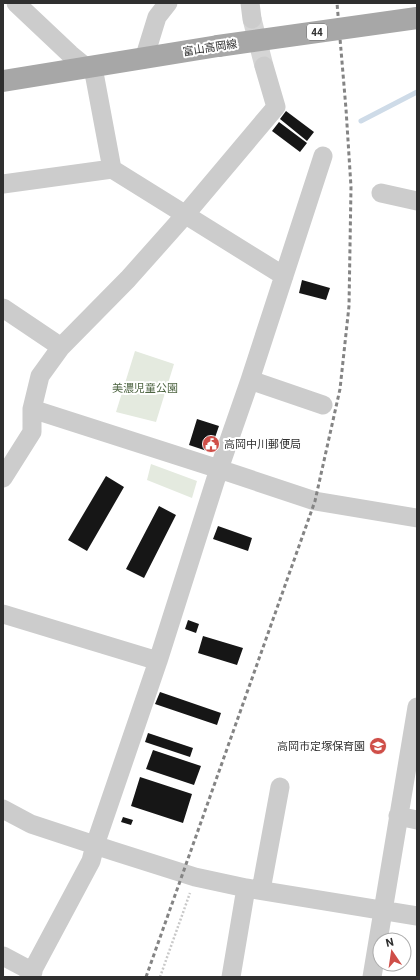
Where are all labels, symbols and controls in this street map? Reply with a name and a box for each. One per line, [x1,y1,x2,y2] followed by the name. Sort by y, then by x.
[307,24,327,40] road number: 44
[182,37,238,59] street label: 富山高岡線
[112,382,178,395] park label: 美濃児童公園
[201,434,221,454] public building icon: 高岡中川郵便局
[224,438,301,451] place label: 高岡中川郵便局
[368,736,388,756] school or university icon: 高岡市定塚保育園
[277,740,365,753] place label: 高岡市定塚保育園
[372,932,412,972] north arrow
[385,935,395,950] text: N

